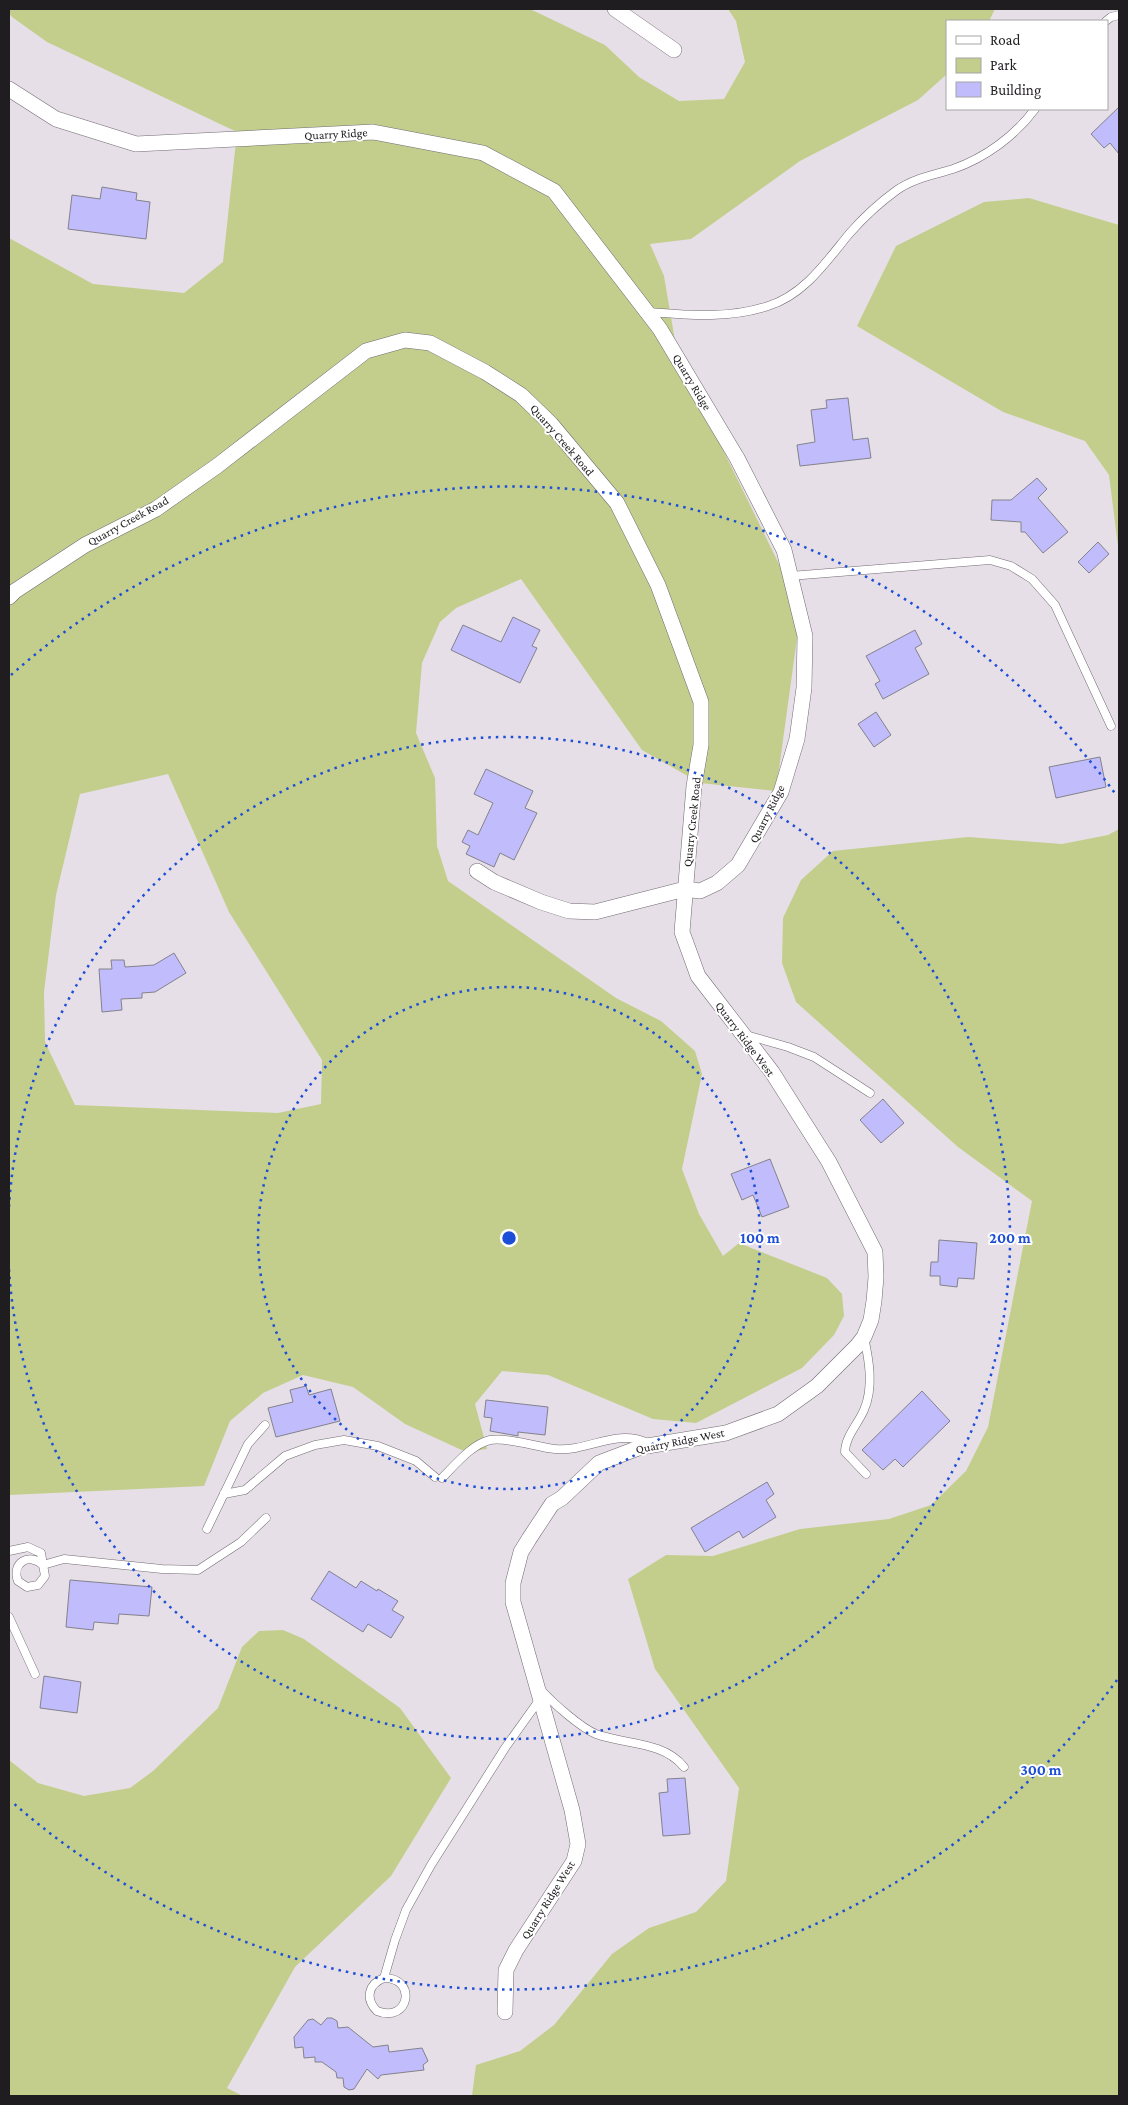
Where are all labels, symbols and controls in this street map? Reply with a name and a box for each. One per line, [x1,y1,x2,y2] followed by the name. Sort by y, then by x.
[946,20,1108,110] legend
[990,32,1021,48] text: Road
[990,57,1017,73] text: Park
[990,82,1041,99] text: Building
[304,125,368,143] street label: Quarry Ridge
[670,351,714,413] street label: Quarry Ridge
[527,401,597,479] street label: Quarry Creek Road
[85,493,171,549] street label: Quarry Creek Road
[680,776,704,868] street label: Quarry Creek Road
[746,783,788,845] street label: Quarry Ridge
[712,999,778,1080] street label: Quarry Ridge West
[500,1229,518,1247] centre of rings
[740,1230,780,1246] text: 100 m
[989,1230,1031,1246] text: 200 m
[634,1425,727,1456] street label: Quarry Ridge West
[1020,1762,1062,1778] text: 300 m
[518,1857,578,1942] street label: Quarry Ridge West

